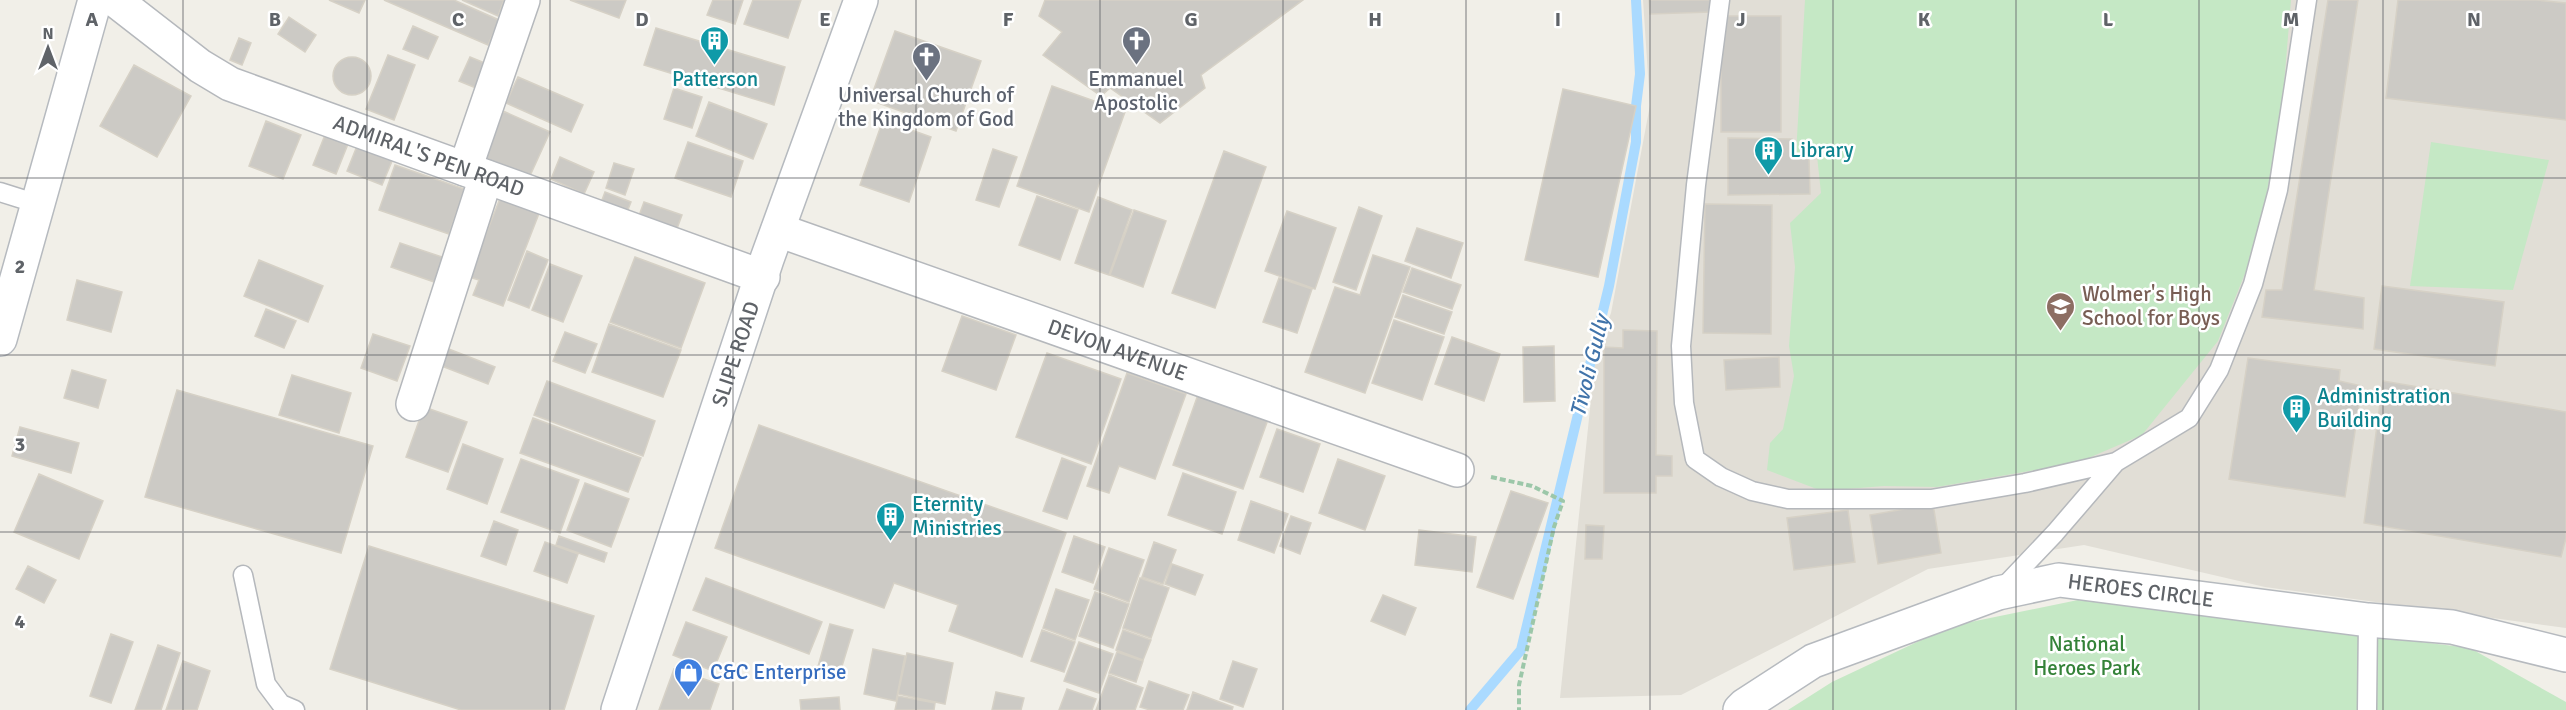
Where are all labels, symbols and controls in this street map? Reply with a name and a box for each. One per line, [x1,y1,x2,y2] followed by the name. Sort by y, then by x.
[86,7,99,32] text: A
[269,7,281,32] text: B
[452,7,464,32] text: C
[635,7,649,32] text: D
[819,7,831,32] text: E
[1003,7,1014,32] text: F
[1184,7,1198,32] text: G
[1368,7,1382,32] text: H
[1555,7,1561,32] text: I
[1736,7,1746,32] text: J
[1918,7,1931,32] text: K
[2103,7,2114,32] text: L
[2283,7,2299,32] text: M
[2467,7,2481,32] text: N
[18,18,78,78] north arrow
[42,24,54,44] text: N
[699,24,731,66] building icon: Patterson
[1120,24,1152,66] church icon: Emmanuel Apostolic
[910,40,942,82] church icon: Universal Church of the Kingdom of God
[672,66,758,92] place label: Patterson
[1088,66,1184,116] place label: Emmanuel Apostolic
[838,82,1015,132] place label: Universal Church of the Kingdom of God
[330,109,528,202] street label: ADMIRAL'S PEN ROAD
[1753,134,1785,176] building icon: Library
[1790,137,1854,163] place label: Library
[15,254,25,279] text: 2
[2082,281,2220,331] place label: Wolmer's High School for Boys
[2045,290,2077,332] school or university icon: Wolmer's High School for Boys
[706,298,765,410] street label: SLIPE ROAD
[1564,310,1616,420] water label: Tivoli Gully
[1044,313,1191,387] street label: DEVON AVENUE
[2317,383,2451,433] place label: Administration Building
[2280,392,2312,434] building icon: Administration Building
[15,432,25,457] text: 3
[912,491,1002,541] place label: Eternity Ministries
[875,500,907,542] building icon: Eternity Ministries
[2066,568,2215,613] street label: HEROES CIRCLE
[15,609,26,634] text: 4
[2033,631,2141,681] park label: National Heroes Park
[673,656,705,698] shop icon: C&C Enterprise
[710,659,847,685] place label: C&C Enterprise

